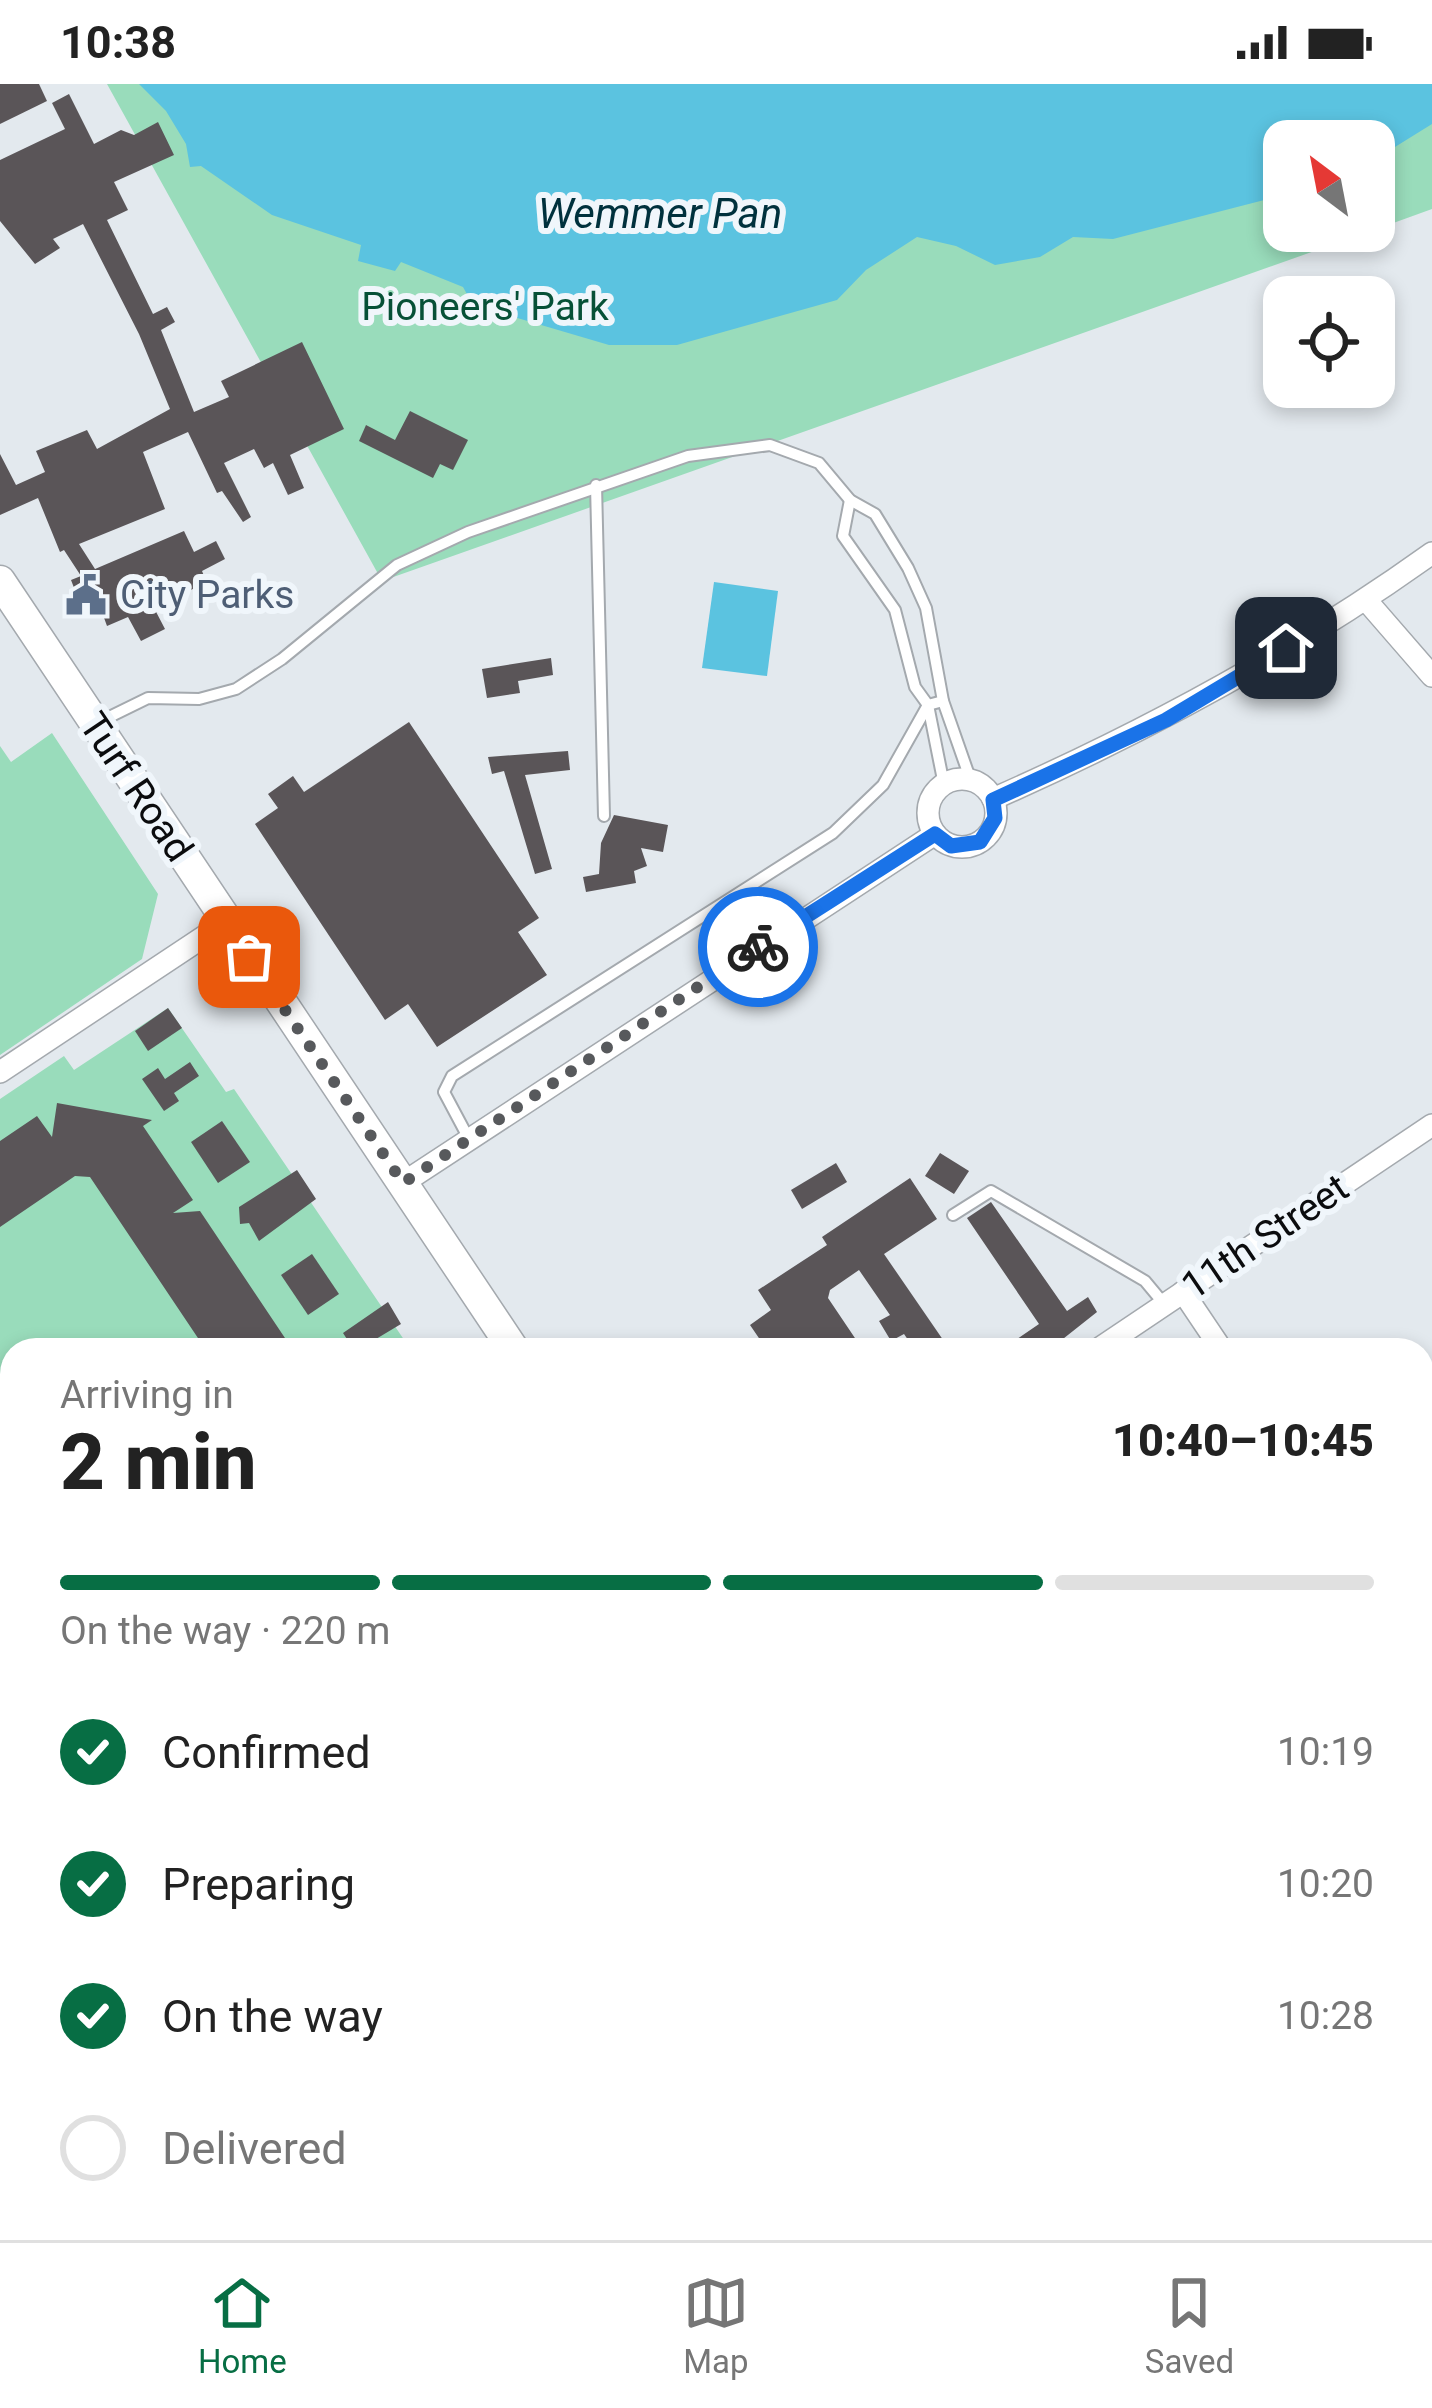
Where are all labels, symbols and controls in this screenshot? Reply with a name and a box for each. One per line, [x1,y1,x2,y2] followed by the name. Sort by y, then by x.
[60,16,176,69] text: 10:38
[1263,120,1395,252] north arrow
[1263,120,1395,408] map controls
[538,189,782,238] water label: Wemmer Pan
[1263,276,1395,408] button: locate
[361,284,609,330] park label: Pioneers' Park
[63,572,109,618] public building icon: City Parks
[120,572,294,618] place label: City Parks
[1235,597,1337,699] pin
[1253,615,1319,681] icon: home
[70,704,202,870] street label: Turf Road
[698,887,818,1007] courier
[198,906,300,1008] pin
[725,914,791,980] icon: bike
[216,924,282,990] icon: bag
[1173,1165,1357,1309] street label: 11th Street
[60,1372,234,1418] text: Arriving in
[1112,1414,1374,1467] text: 10:40–10:45
[60,1417,257,1508] text: 2 min
[60,1608,391,1654] text: On the way · 220 m
[60,1719,126,1785] icon: check
[162,1726,371,1779] text: Confirmed
[1277,1729,1374,1775] text: 10:19
[60,1851,126,1917] icon: check
[162,1858,355,1911] text: Preparing
[1277,1861,1374,1907] text: 10:20
[60,1983,126,2049] icon: check
[162,1990,383,2043] text: On the way
[1277,1993,1374,2039] text: 10:28
[162,2122,347,2175] text: Delivered
[198,2270,287,2381] tab: Home
[683,2270,749,2381] tab: Map
[1145,2270,1234,2381] tab: Saved

